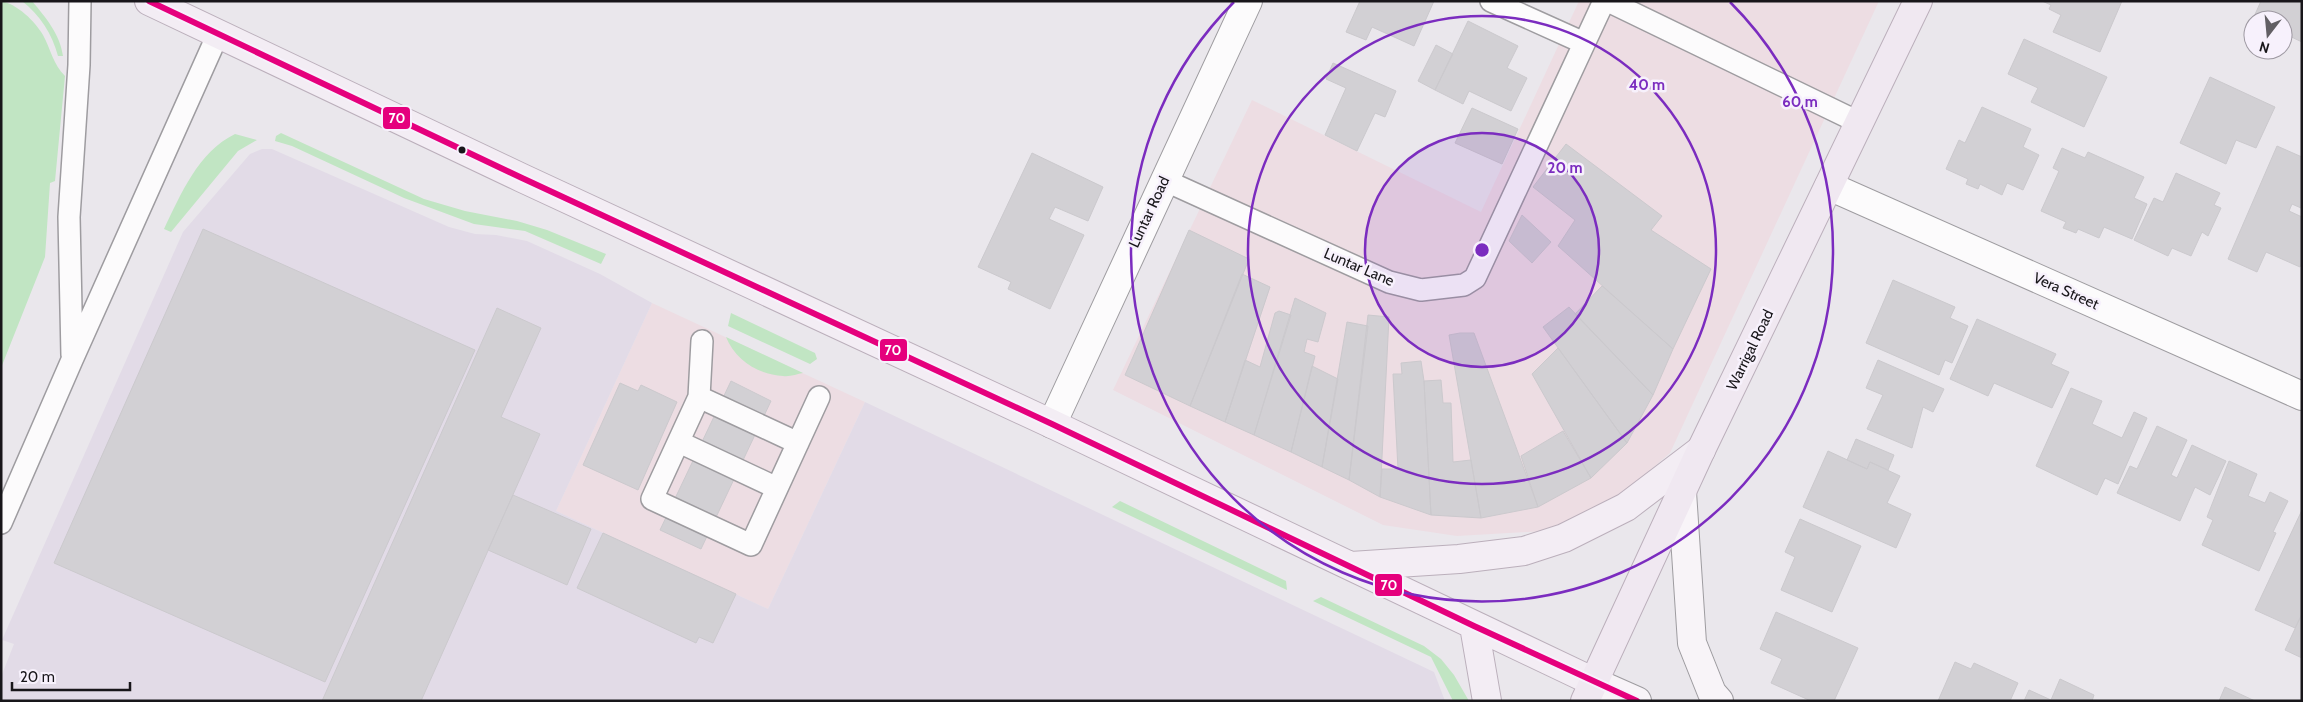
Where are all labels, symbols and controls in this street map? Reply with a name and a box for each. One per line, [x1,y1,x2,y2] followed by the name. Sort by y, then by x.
[2243,10,2293,60] north arrow
[2257,37,2272,58] text: N
[1629,76,1665,94] text: 40 m
[1782,93,1818,111] text: 60 m
[382,106,411,130] line badge: 70
[389,109,406,127] text: 70
[457,145,467,155] unlabelled marker
[1548,159,1582,177] text: 20 m
[1125,174,1173,250] street label: Luntar Road
[1473,241,1491,259] centre of rings
[1321,244,1397,290] street label: Luntar Lane
[2031,269,2101,313] street label: Vera Street
[1723,307,1777,393] street label: Warrigal Road
[879,338,908,362] line badge: 70
[885,341,902,359] text: 70
[1374,573,1403,597] line badge: 70
[1381,576,1398,594] text: 70
[12,660,130,692] scale bar
[20,668,55,686] text: 20 m

